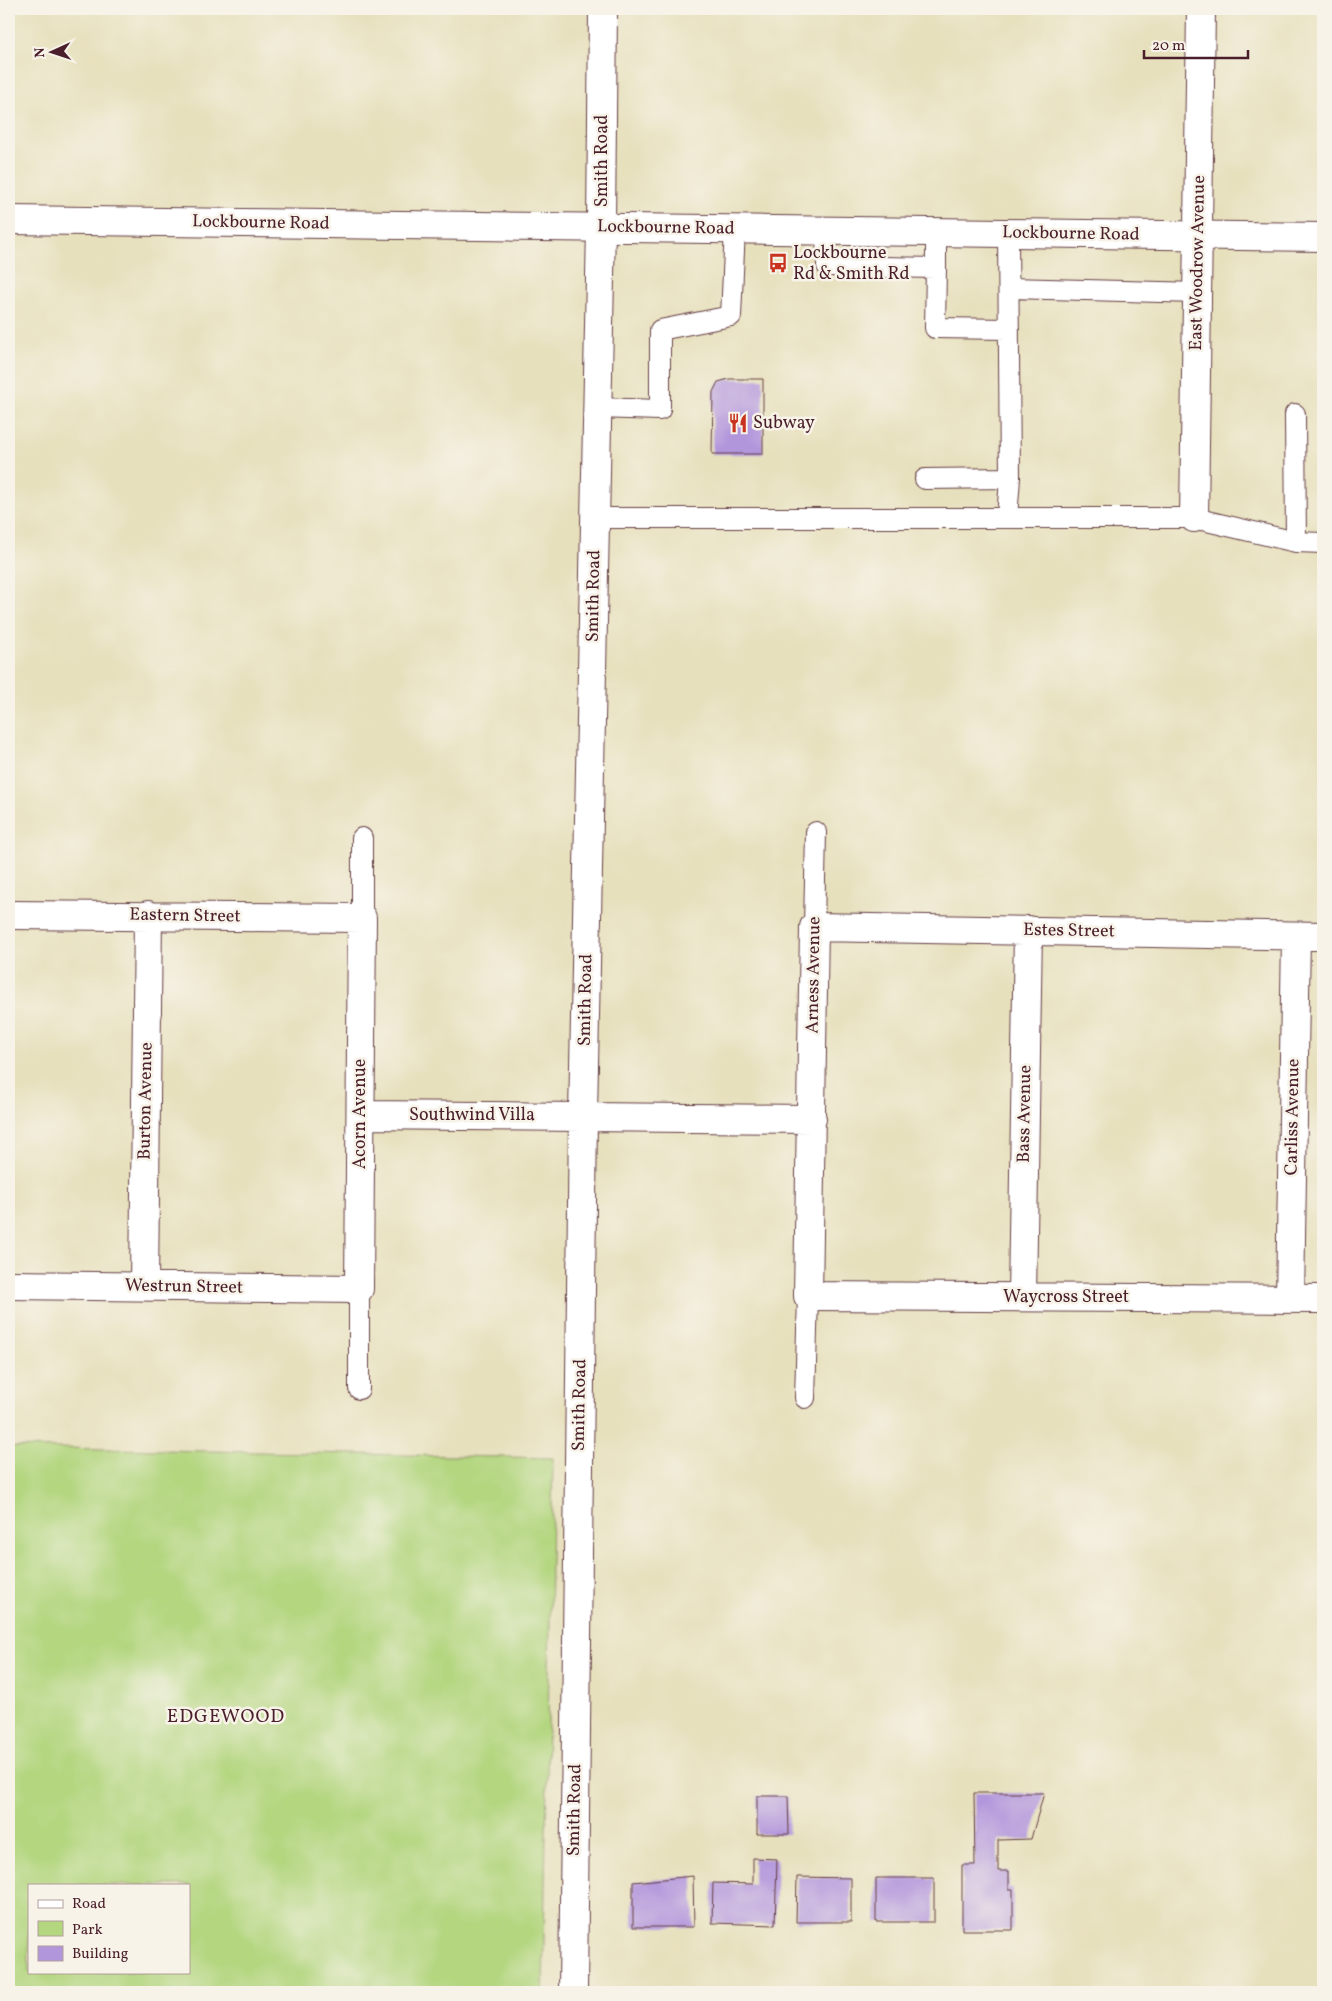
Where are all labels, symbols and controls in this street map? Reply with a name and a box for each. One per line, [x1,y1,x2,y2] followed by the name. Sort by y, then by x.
[28,28,78,78] north arrow
[1144,28,1248,60] scale bar
[1152,36,1185,57] text: 20 m
[31,47,50,58] text: N
[590,115,615,207] street label: Smith Road
[1184,175,1212,351] street label: East Woodrow Avenue
[192,209,330,237] street label: Lockbourne Road
[597,214,735,242] street label: Lockbourne Road
[1002,220,1140,248] street label: Lockbourne Road
[793,241,910,287] place label: Lockbourne Rd & Smith Rd
[767,252,789,274] bus stop icon: Lockbourne Rd & Smith Rd
[753,411,815,436] place label: Subway
[727,412,749,434] restaurant icon: Subway
[581,549,607,643] street label: Smith Road
[129,903,241,929] street label: Eastern Street
[800,916,828,1034] street label: Arness Avenue
[1023,918,1115,944] street label: Estes Street
[573,953,599,1047] street label: Smith Road
[132,1042,160,1160] street label: Burton Avenue
[1279,1058,1307,1176] street label: Carliss Avenue
[348,1059,373,1169] street label: Acorn Avenue
[1012,1065,1038,1163] street label: Bass Avenue
[409,1103,535,1128] street label: Southwind Villa
[125,1273,243,1301] street label: Westrun Street
[1003,1285,1129,1310] street label: Waycross Street
[567,1358,593,1452] street label: Smith Road
[167,1704,285,1730] district label: EDGEWOOD
[562,1763,588,1857] street label: Smith Road
[28,1884,190,1974] legend
[72,1894,106,1915] text: Road
[72,1920,103,1941] text: Park
[72,1944,129,1965] text: Building

